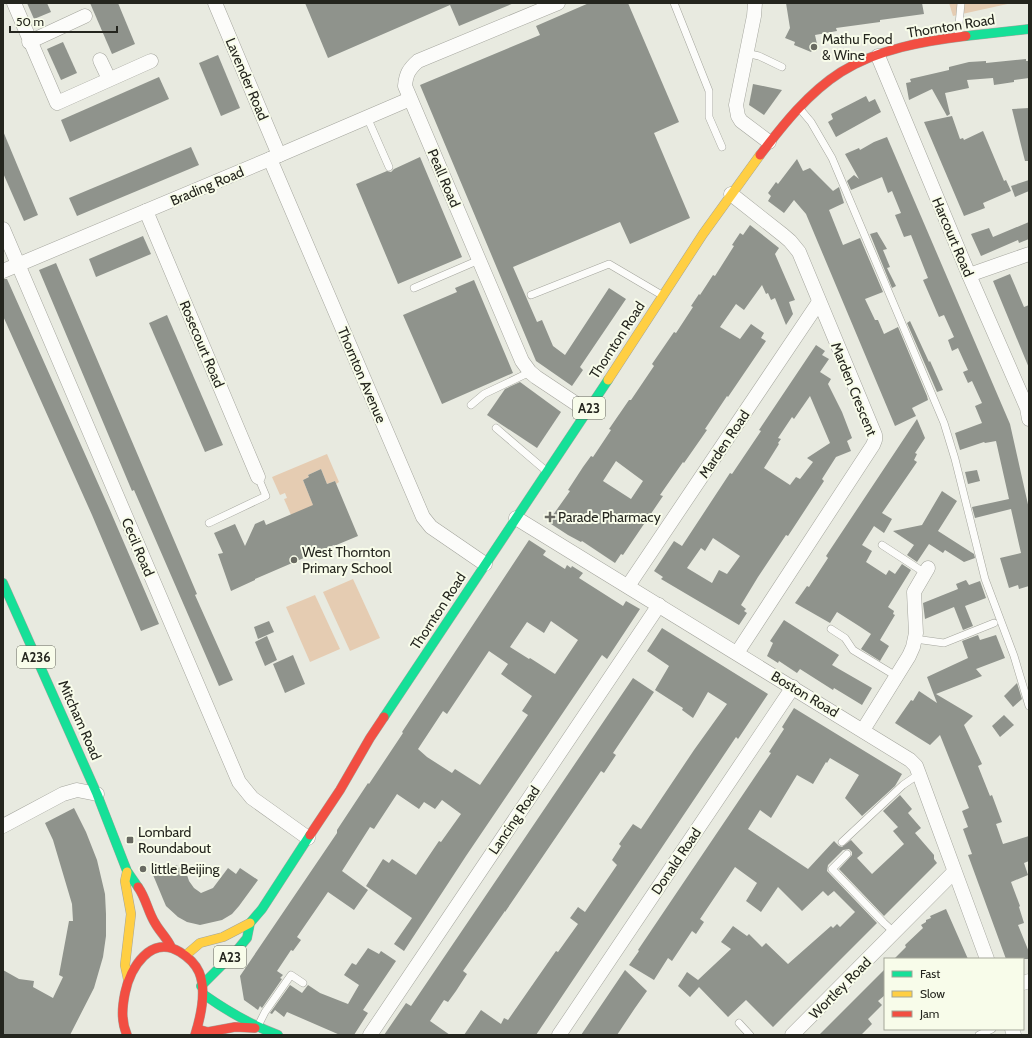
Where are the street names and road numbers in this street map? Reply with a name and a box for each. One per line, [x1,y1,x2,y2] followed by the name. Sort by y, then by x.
[906,10,996,42] street label: Thornton Road
[221,35,273,123] street label: Lavender Road
[424,146,464,210] street label: Peall Road
[167,162,247,210] street label: Brading Road
[928,195,978,279] street label: Harcourt Road
[176,298,228,390] street label: Rosecourt Road
[585,298,649,382] street label: Thornton Road
[334,324,390,426] street label: Thornton Avenue
[827,339,881,439] street label: Marden Crescent
[573,397,605,419] road number: A23
[695,406,753,482] street label: Marden Road
[118,515,158,579] street label: Cecil Road
[406,569,470,653] street label: Thornton Road
[17,646,55,668] road number: A236
[768,667,842,721] street label: Boston Road
[54,677,106,763] street label: Mitcham Road
[484,782,544,858] street label: Lancing Road
[647,824,705,898] street label: Donald Road
[214,946,246,968] road number: A23
[805,953,875,1023] street label: Wortley Road

